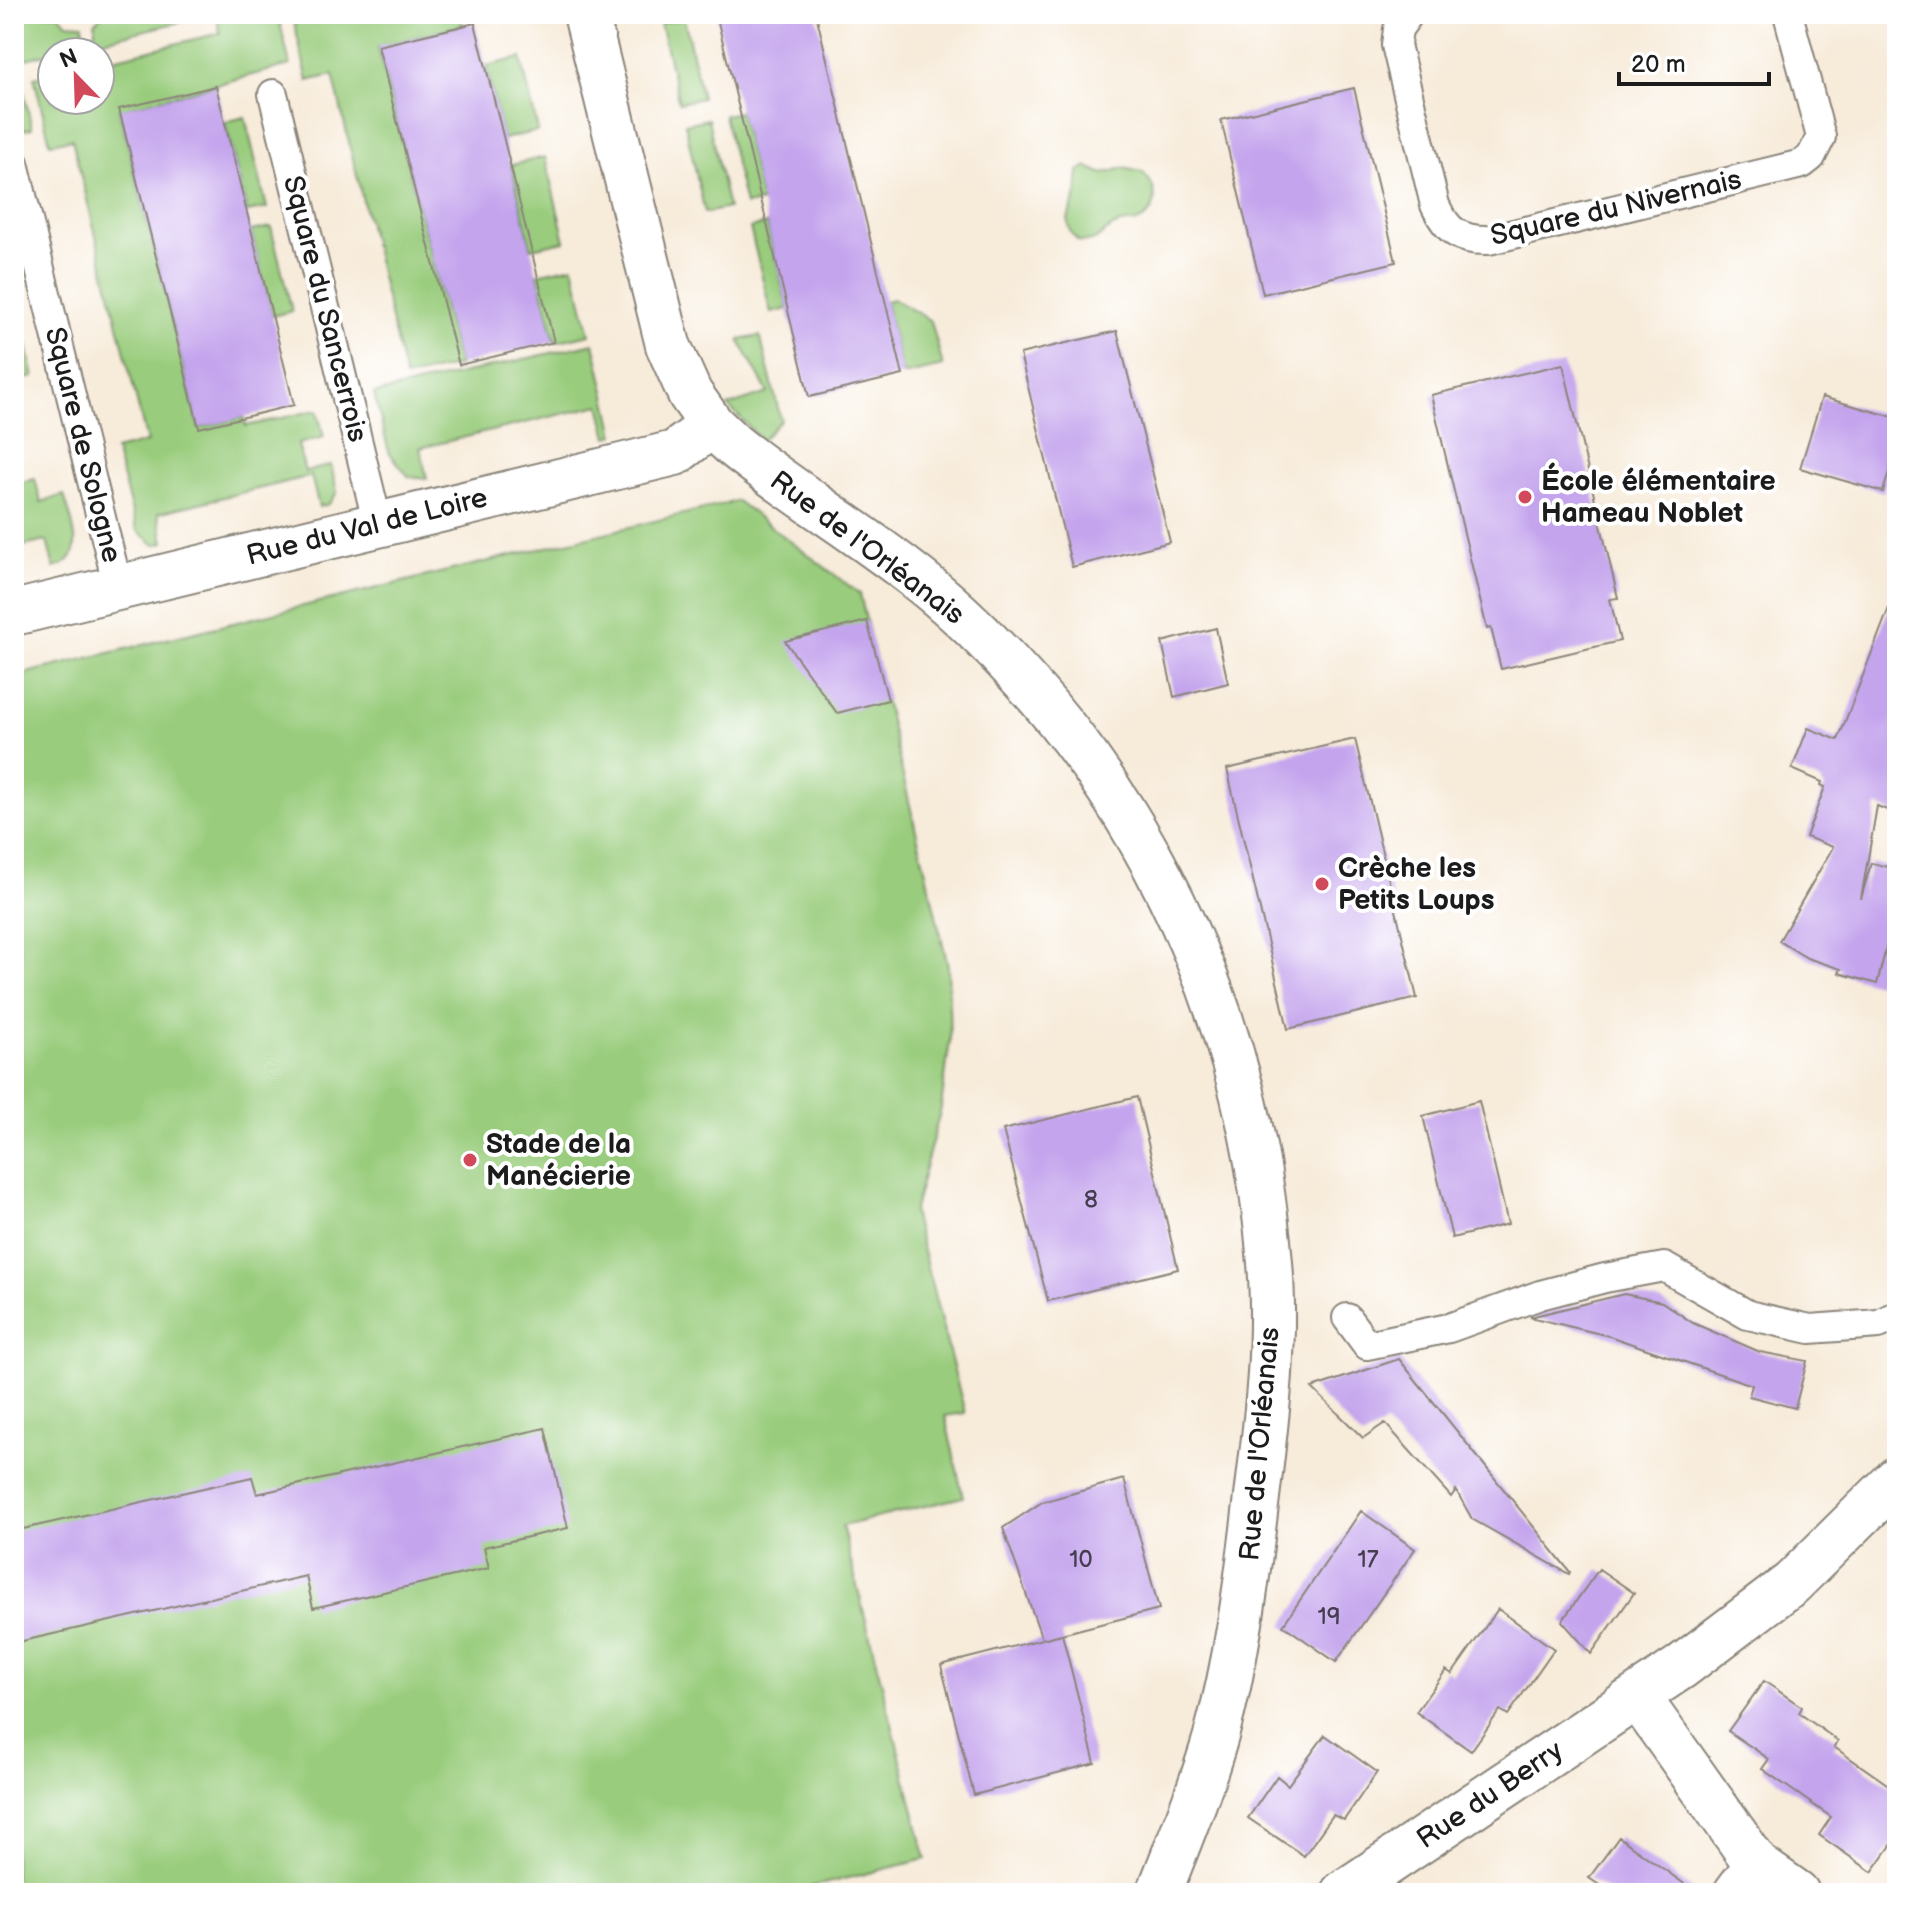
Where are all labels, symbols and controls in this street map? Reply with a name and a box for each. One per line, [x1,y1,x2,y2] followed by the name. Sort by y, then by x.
[36,36,116,116] north arrow
[1619,36,1769,86] scale bar
[56,43,82,75] text: N
[1631,50,1686,79] text: 20 m
[1487,163,1745,253] street label: Square du Nivernais
[276,172,374,446] street label: Square du Sancerrois
[38,324,128,566] street label: Square de Sologne
[1541,462,1776,530] place label: École élémentaire Hameau Noblet
[763,464,971,632] street label: Rue de l'Orléanais
[243,481,491,573] street label: Rue du Val de Loire
[1516,488,1534,506] marker: École élémentaire Hameau Noblet
[1338,852,1494,917] place label: Crèche les Petits Loups
[1313,875,1331,893] marker: Crèche les Petits Loups
[486,1128,631,1193] place label: Stade de la Manécierie
[461,1151,479,1169] marker: Stade de la Manécierie
[1084,1185,1098,1214] house number: 8
[1233,1326,1287,1562] street label: Rue de l'Orléanais
[1069,1545,1093,1574] house number: 10
[1357,1545,1379,1574] house number: 17
[1317,1602,1341,1631] house number: 19
[1411,1734,1570,1856] street label: Rue du Berry

